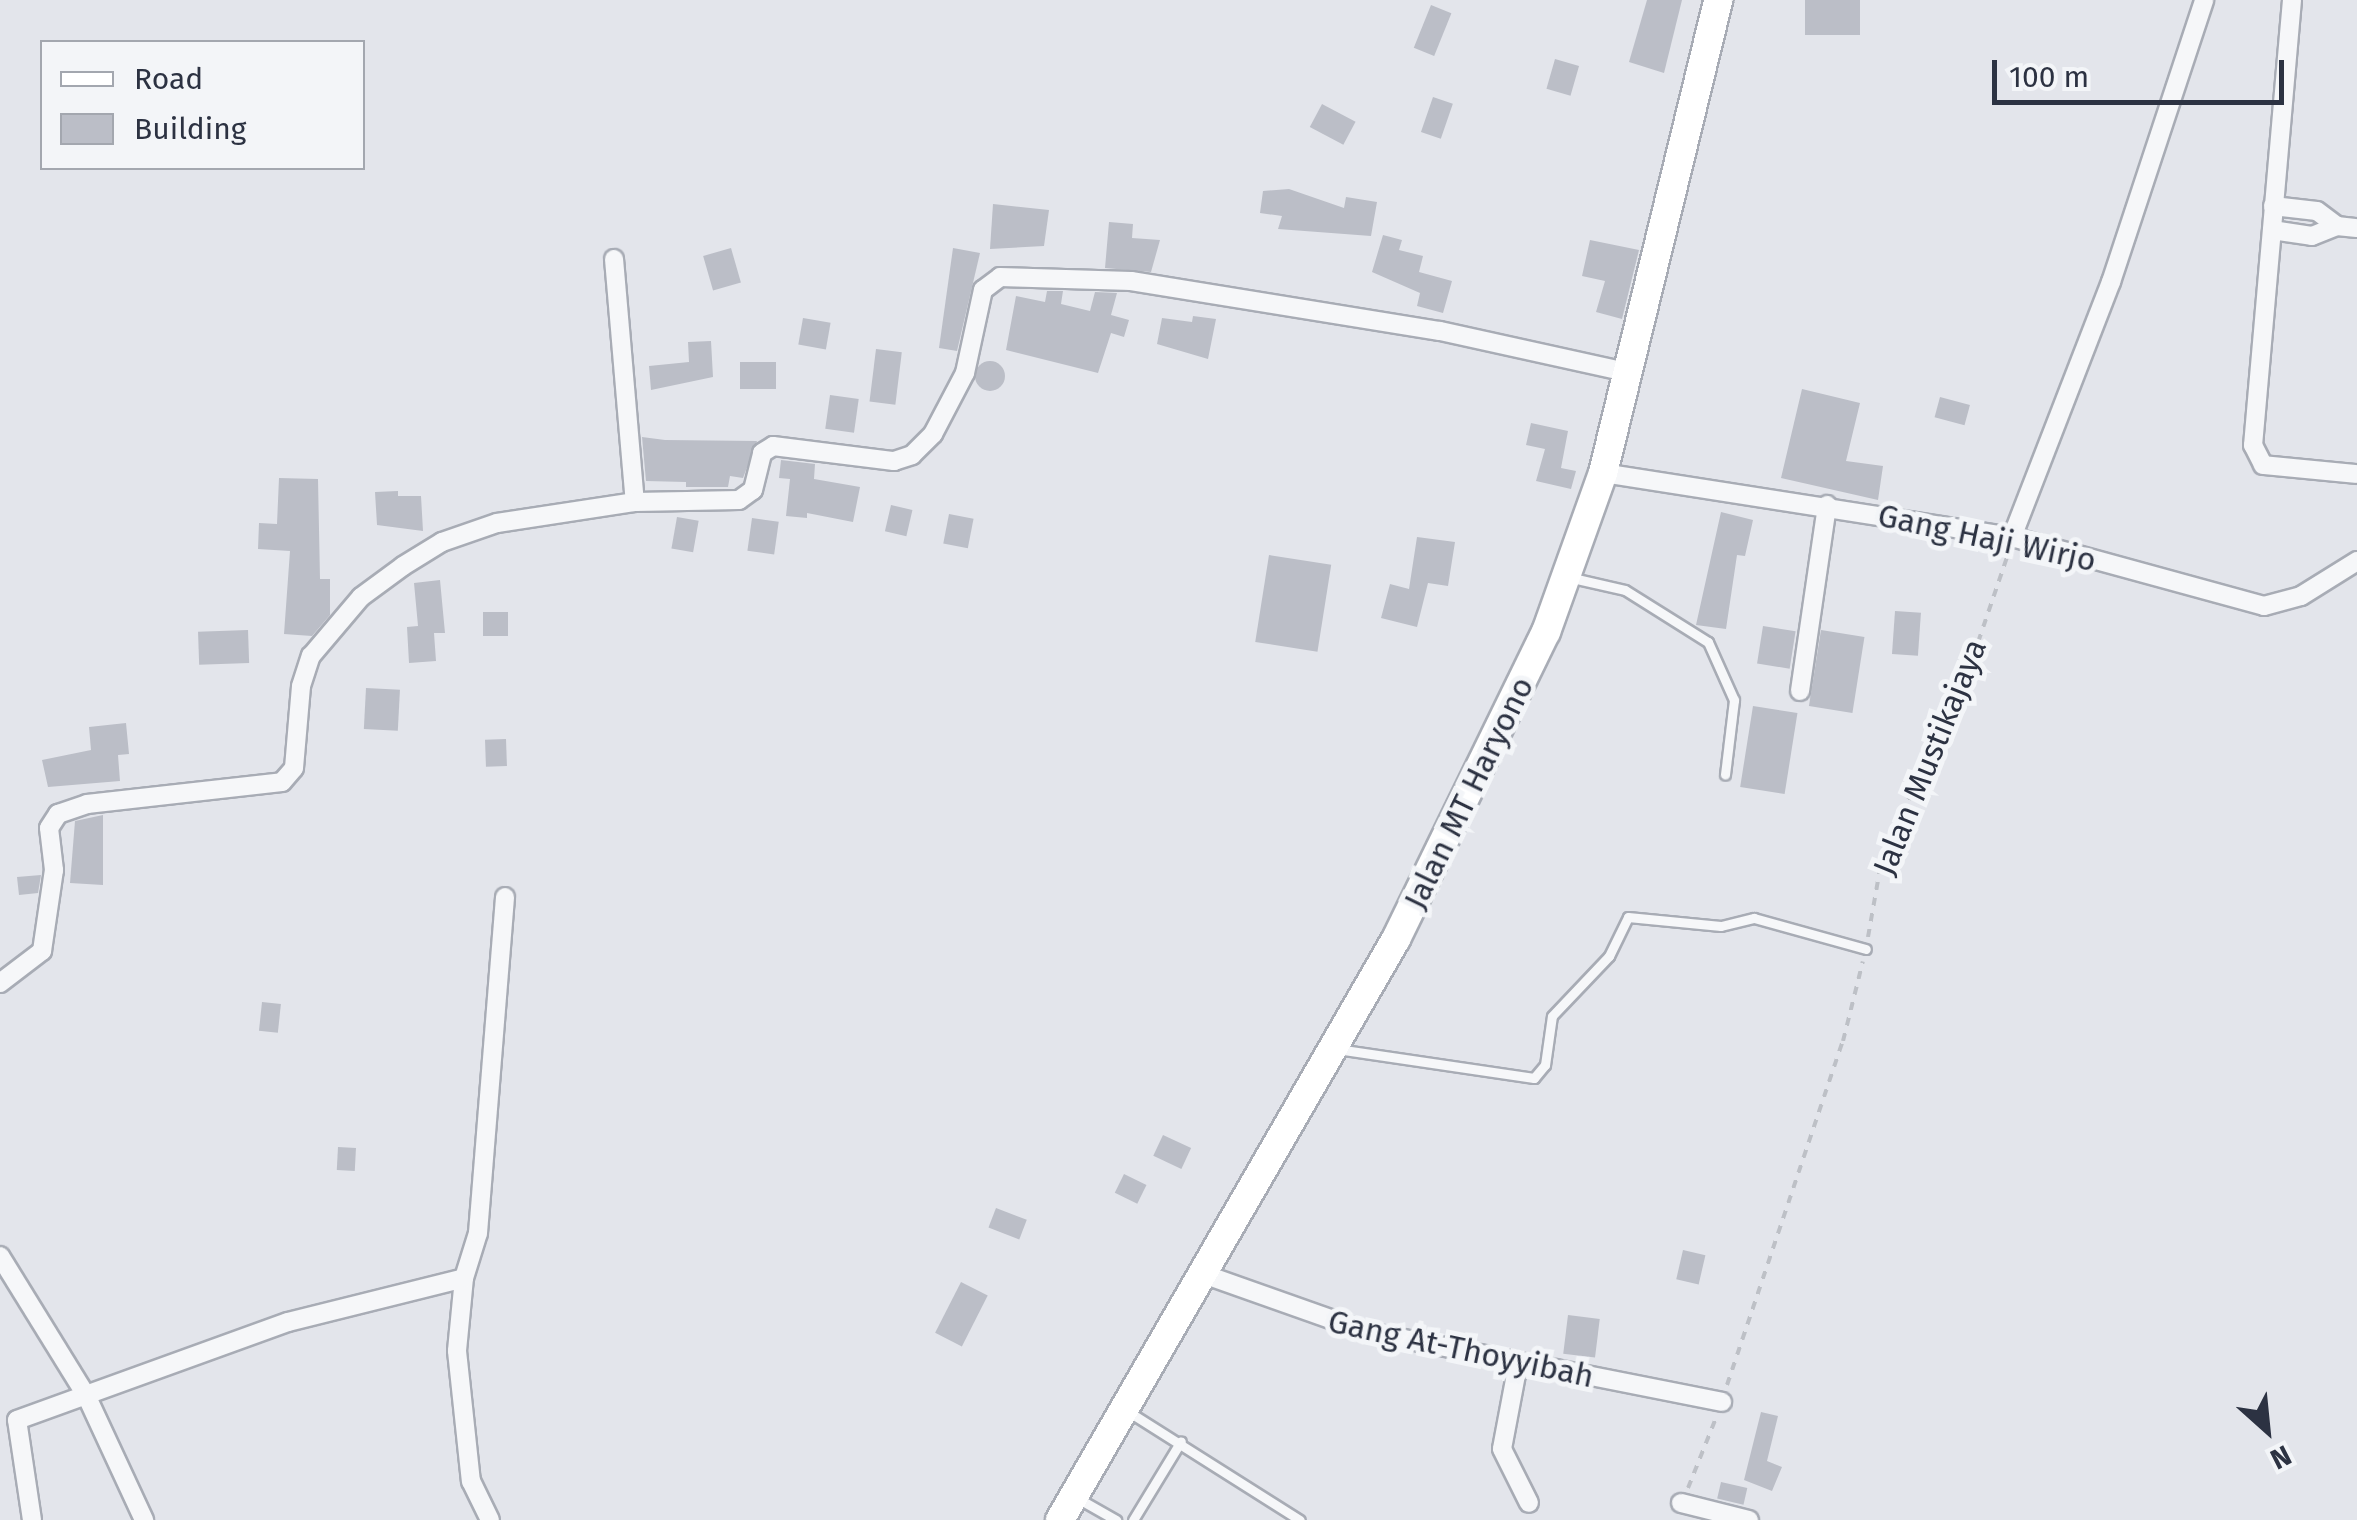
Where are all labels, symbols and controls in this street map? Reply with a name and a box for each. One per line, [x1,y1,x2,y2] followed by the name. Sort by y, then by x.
[40,40,365,170] legend
[1997,40,2290,102] scale bar
[2009,59,2089,95] text: 100 m
[134,61,203,97] text: Road
[134,111,246,147] text: Building
[1874,496,2100,580] street label: Gang Haji Wirjo
[1865,633,1995,881] street label: Jalan Mustikajaya
[1396,671,1542,915] street label: Jalan MT Haryono
[1325,1302,1597,1396] street label: Gang At-Thoyyibah
[2217,1380,2317,1480] north arrow
[2265,1438,2297,1476] text: N

